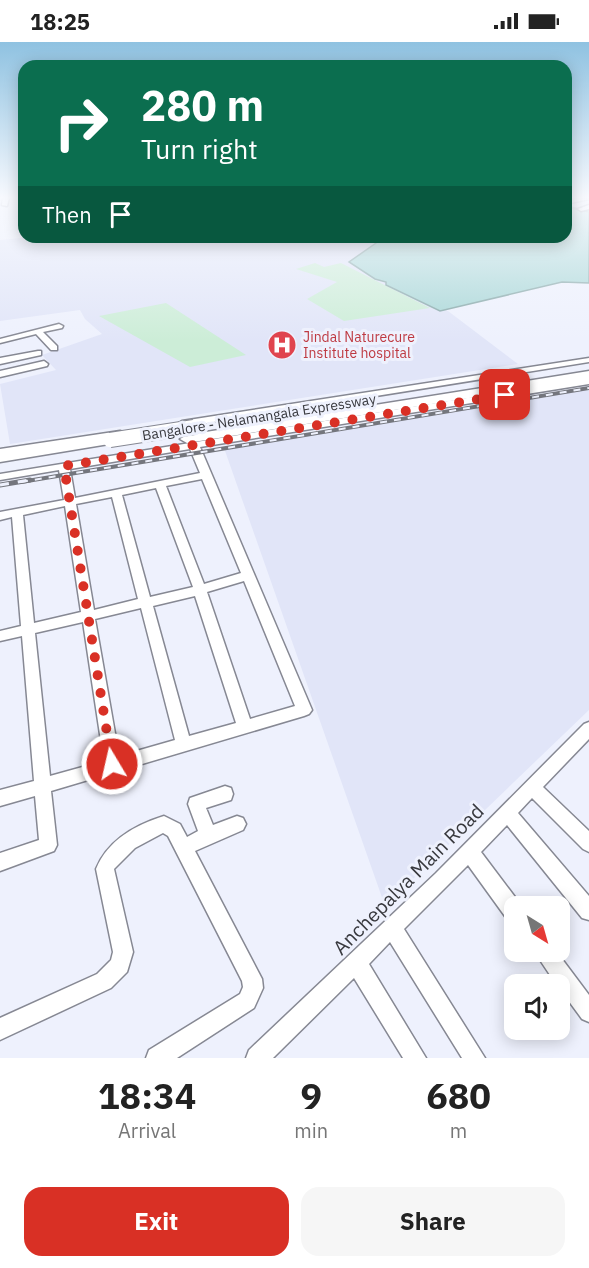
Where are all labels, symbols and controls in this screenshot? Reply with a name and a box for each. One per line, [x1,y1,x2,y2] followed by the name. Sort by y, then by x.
[30,7,90,36] text: 18:25
[141,78,264,133] text: 280 m
[42,84,120,162] icon: right
[141,131,258,166] text: Turn right
[104,198,137,231] icon: arrive
[42,200,92,229] text: Then
[303,328,415,362] place label: Jindal Naturecure Institute hospital
[266,329,298,361] hospital icon: Jindal Naturecure Institute hospital
[479,369,530,420] pin
[488,378,521,411] icon: arrive
[141,390,377,444] street label: Bangalore - Nelamangala Expressway
[80,732,144,796] position arrow
[327,798,489,960] street label: Anchepalya Main Road
[504,896,570,962] north arrow
[504,896,570,1040] map controls
[504,974,570,1040] button: sound
[98,1072,196,1119] text: 18:34
[300,1072,322,1119] text: 9
[426,1072,491,1119] text: 680
[118,1117,176,1144] text: Arrival
[294,1117,328,1144] text: min
[450,1117,467,1144] text: m
[24,1187,289,1256] button: Exit
[301,1187,565,1256] button: Share

